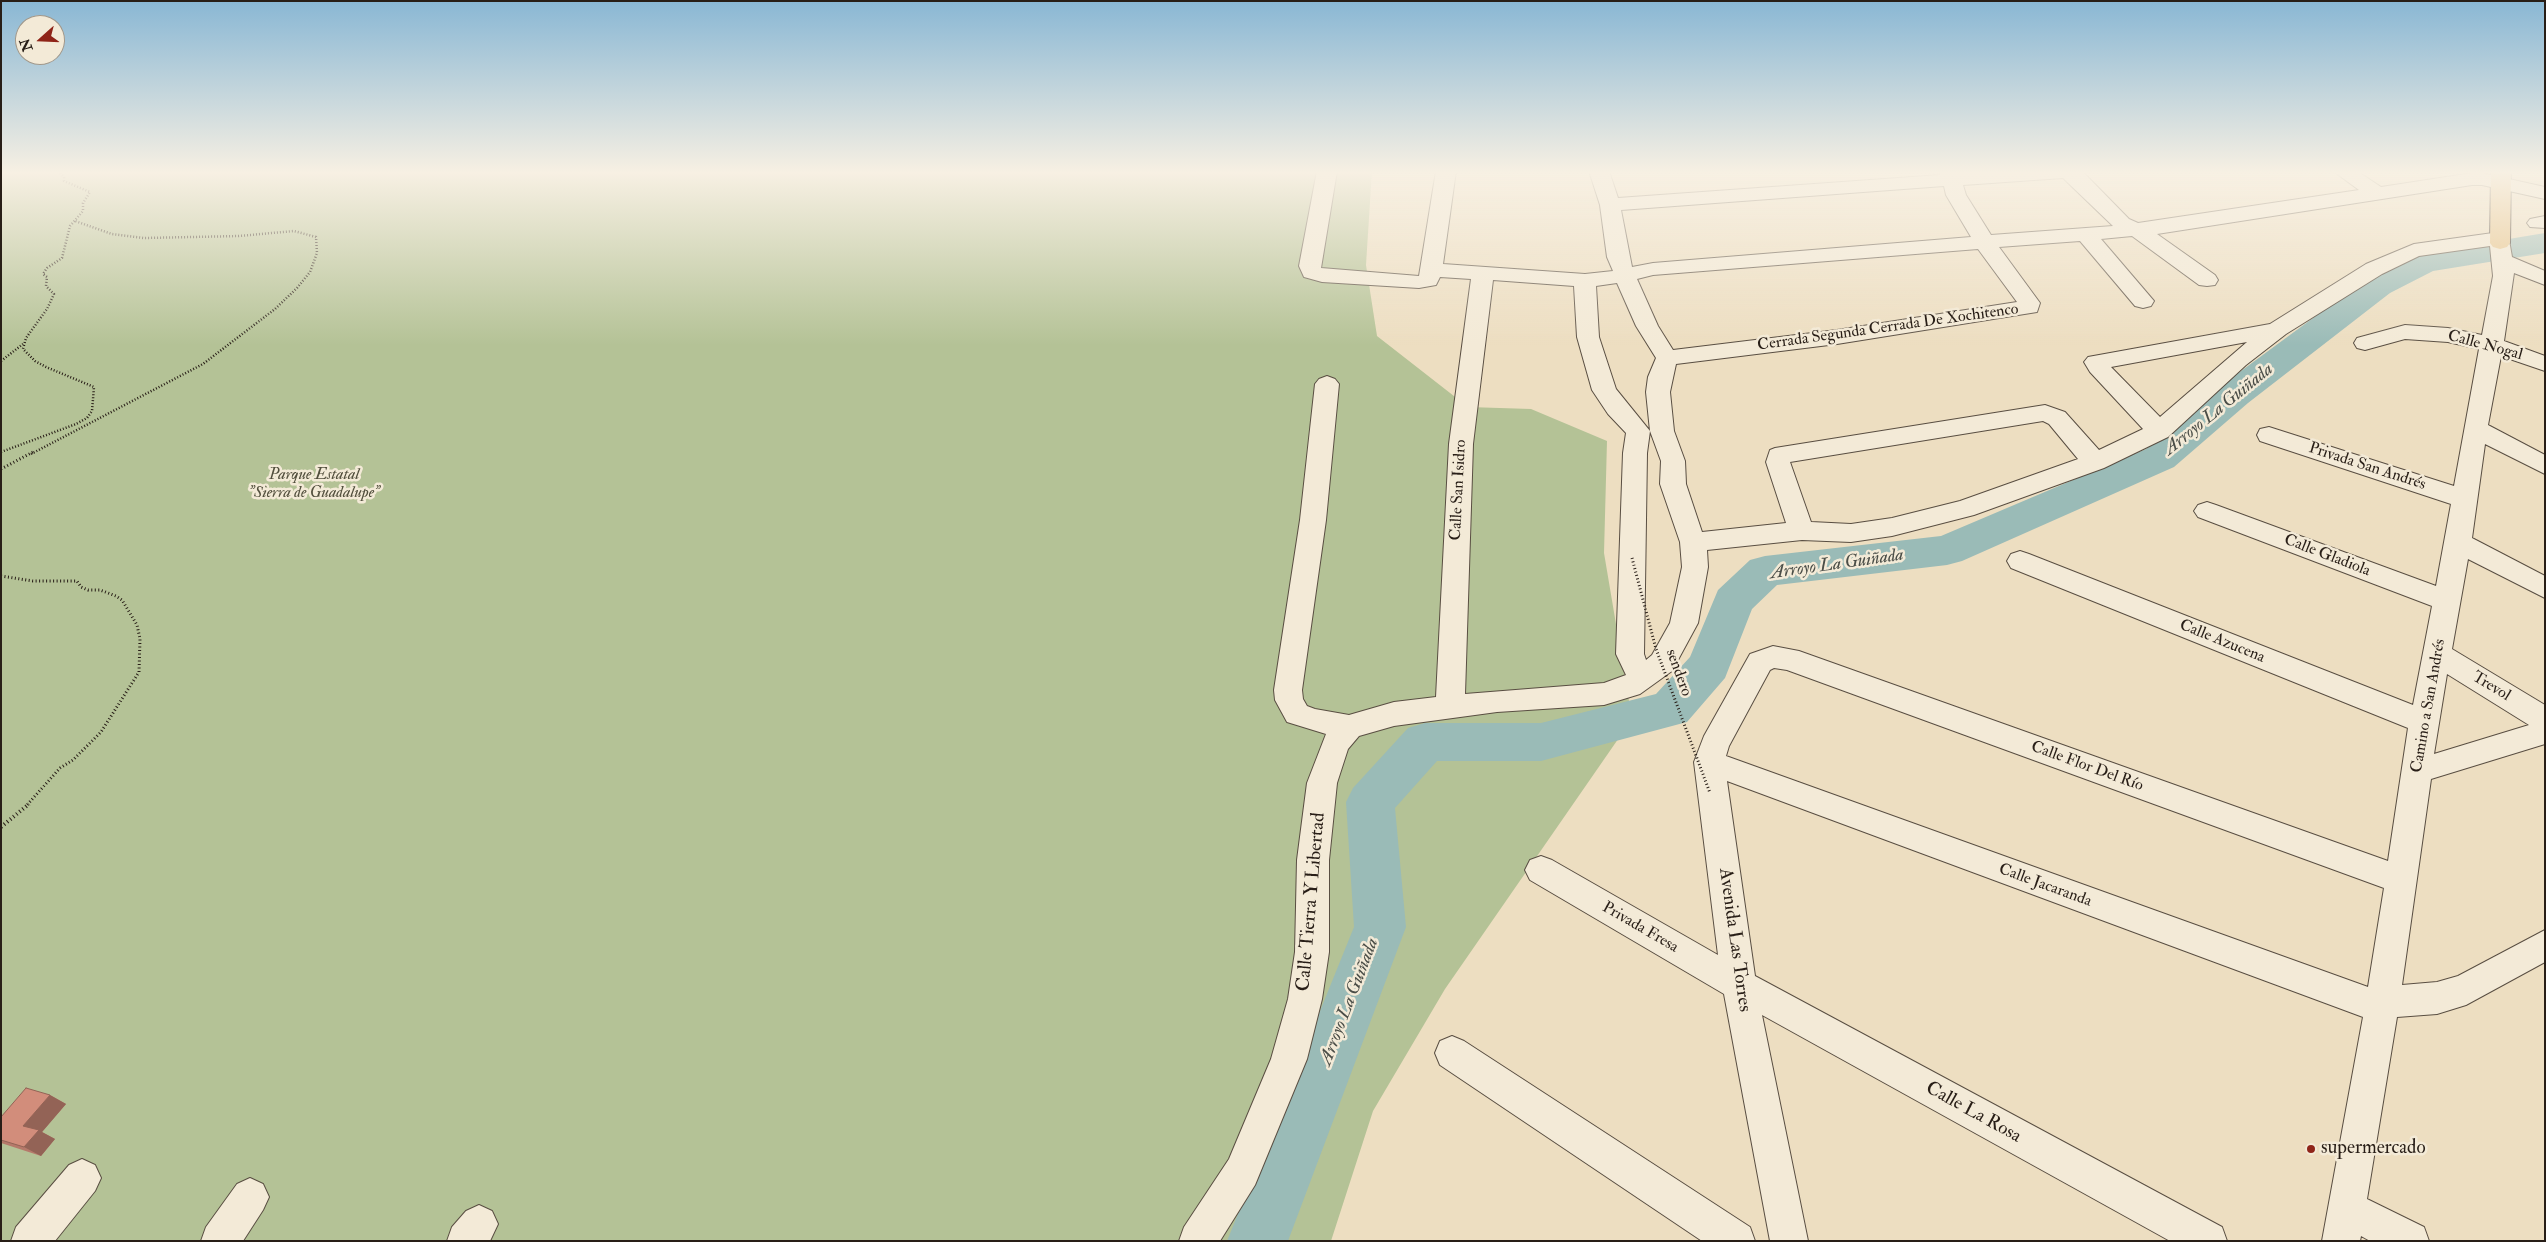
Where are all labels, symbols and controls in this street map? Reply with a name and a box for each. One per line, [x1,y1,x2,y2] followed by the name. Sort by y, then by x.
[15,15,65,65] north arrow
[16,36,37,54] text: N
[1756,300,2020,356] street label: Cerrada Segunda Cerrada De Xochitenco
[2446,327,2524,365] street label: Calle Nogal
[2160,359,2278,461] water label: Arroyo La Guiñada
[1447,439,1471,541] street label: Calle San Isidro
[2306,439,2428,495] street label: Privada San Andrés
[248,466,380,504] park label: Parque Estatal "Sierra de Guadalupe"
[2281,531,2373,581] street label: Calle Gladiola
[1769,545,1905,585] water label: Arroyo La Guiñada
[2176,616,2268,668] street label: Calle Azucena
[2408,638,2450,774] street label: Camino a San Andrés
[1661,647,1695,699] street label: sendero
[2468,668,2514,706] street label: Trevol
[2028,738,2146,796] street label: Calle Flor Del Río
[1293,812,1331,992] street label: Calle Tierra Y Libertad
[1996,860,2094,912] street label: Calle Jacaranda
[1713,867,1755,1013] street label: Avenida Las Torres
[1598,898,1682,958] street label: Privada Fresa
[1316,935,1384,1069] water label: Arroyo La Guiñada
[1921,1077,2025,1149] street label: Calle La Rosa
[2321,1138,2426,1160] place label: supermercado
[2305,1143,2317,1155] marker: supermercado

